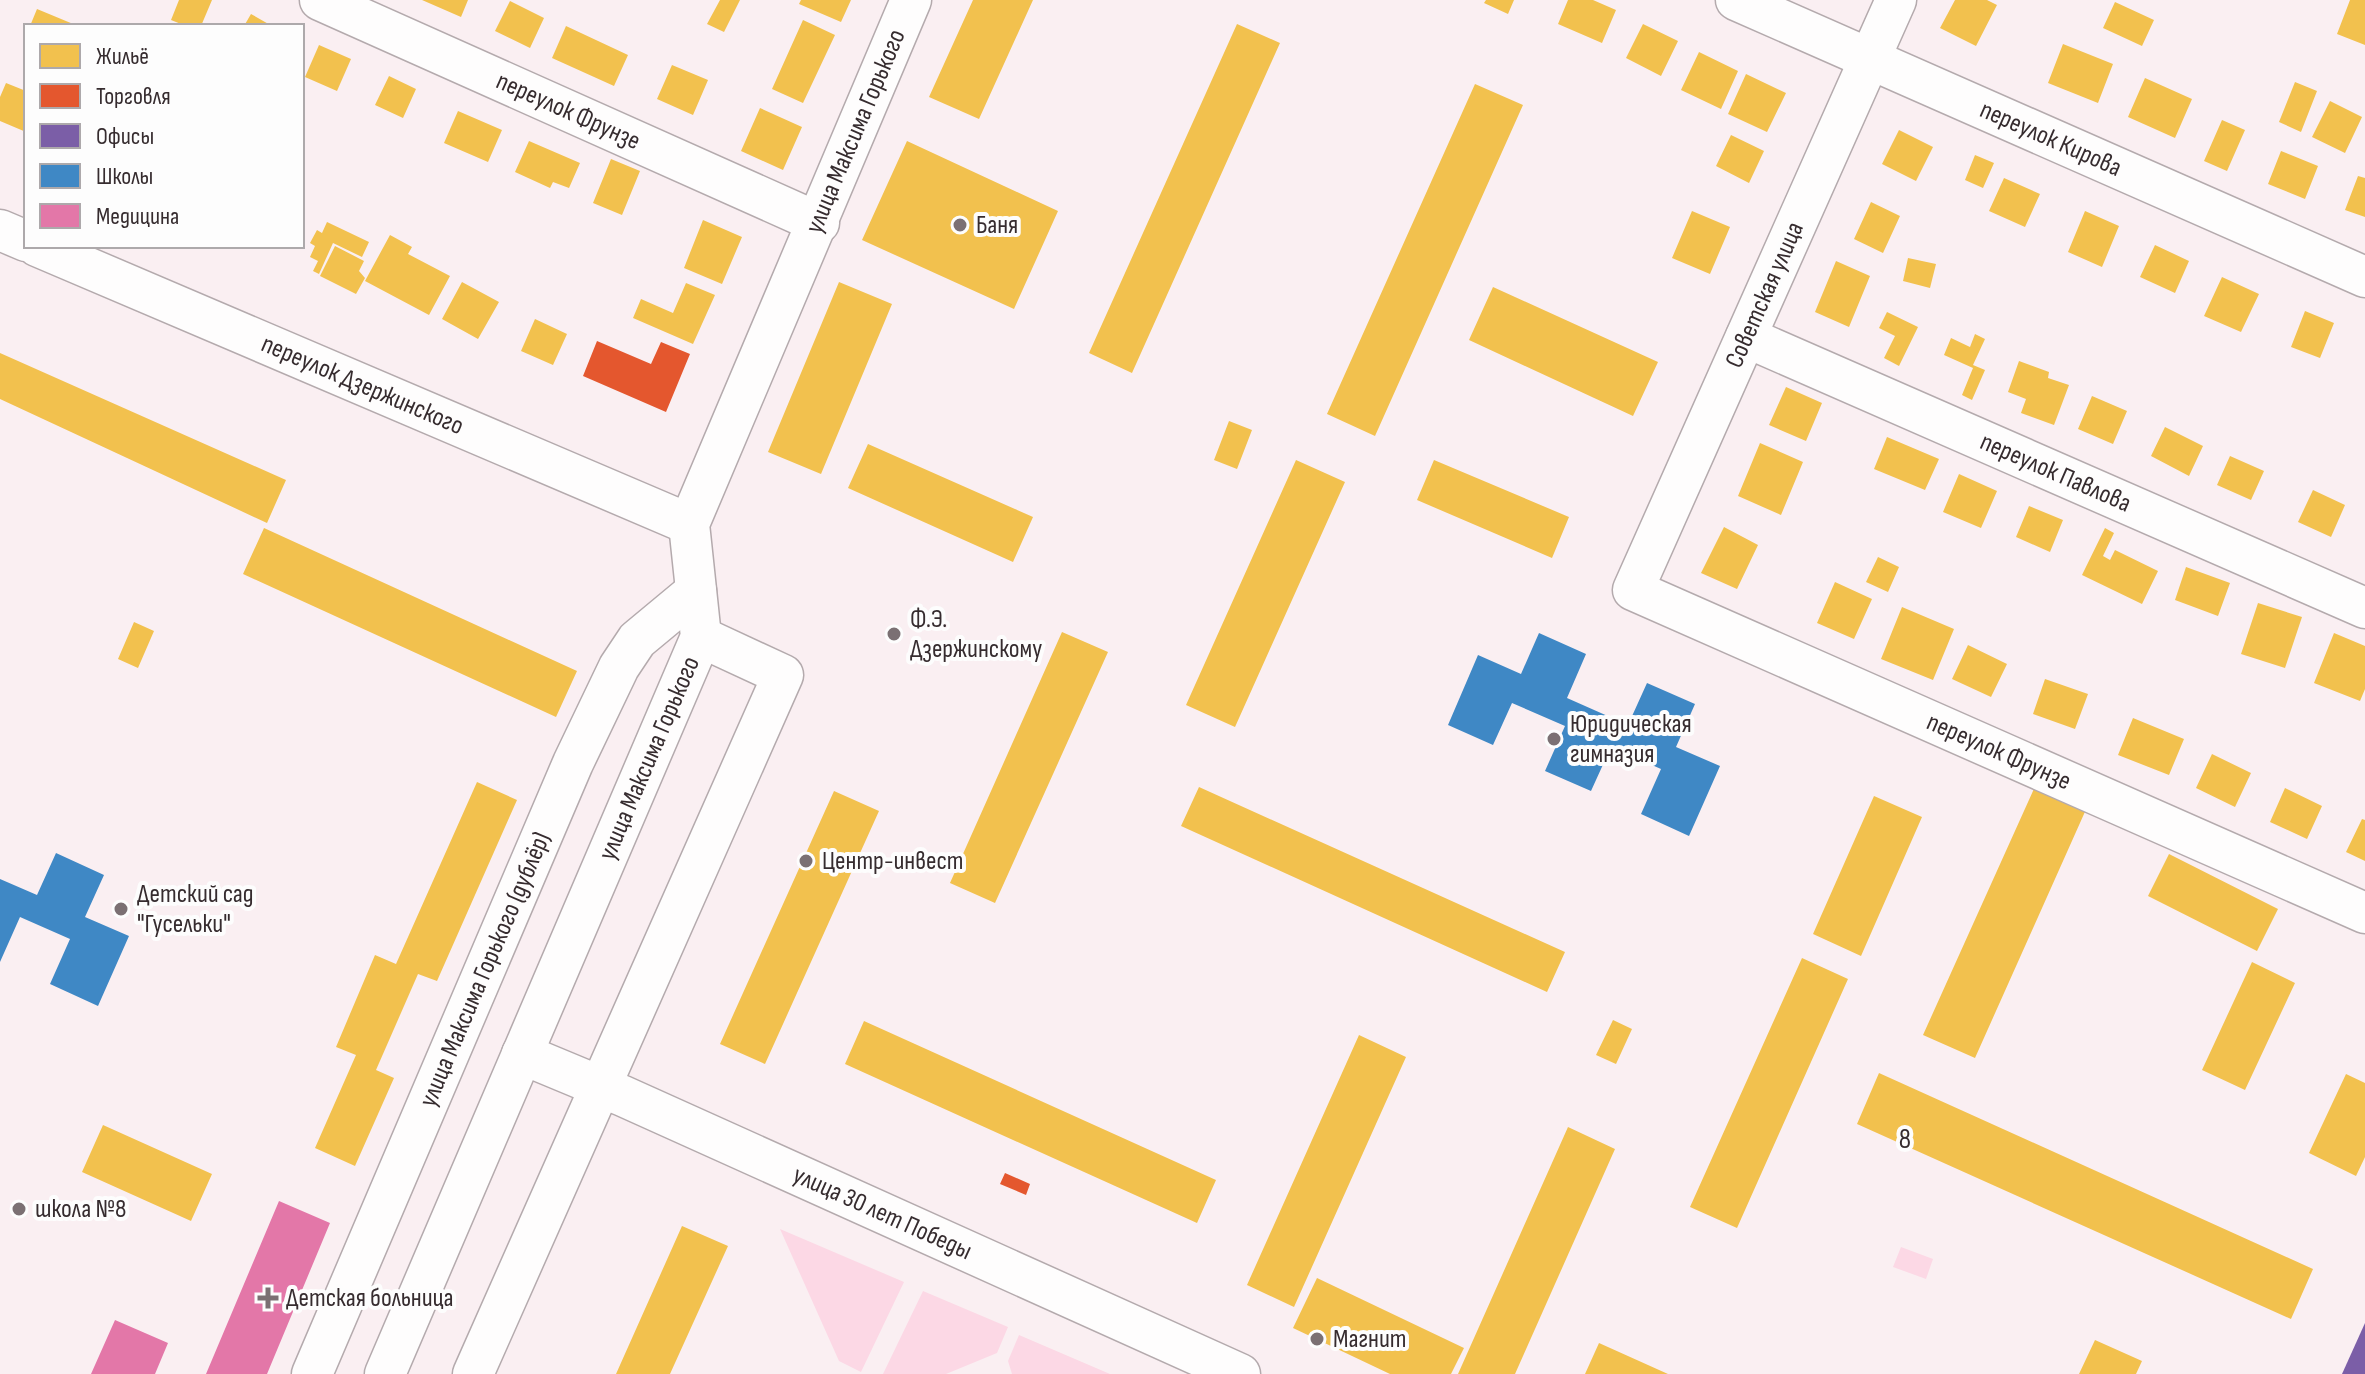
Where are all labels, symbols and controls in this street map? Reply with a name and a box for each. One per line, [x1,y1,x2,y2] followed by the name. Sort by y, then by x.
[24,24,304,248] legend
[798,25,912,238] street label: улица Максима Горького
[96,42,149,71] text: Жильё
[492,65,645,157] street label: переулок Фрунзе
[96,82,171,111] text: Торговля
[1975,94,2126,183] street label: переулок Кирова
[96,122,154,151] text: Офисы
[96,162,153,191] text: Школы
[96,202,179,231] text: Медицина
[976,210,1018,241] place label: Баня
[951,216,969,234] marker: Баня
[1719,217,1811,373] street label: Советская улица
[257,328,468,442] street label: переулок Дзержинского
[1975,426,2136,519] street label: переулок Павлова
[910,604,1042,665] place label: Ф.Э. Дзержинскому
[885,625,903,643] marker: Ф.Э. Дзержинскому
[592,652,706,865] street label: улица Максима Горького
[1922,706,2076,797] street label: переулок Фрунзе
[1570,709,1692,770] place label: Юридическая гимназия
[1545,730,1563,748] marker: Юридическая гимназия
[413,827,557,1111] street label: улица Максима Горького (дублёр)
[822,846,963,877] place label: Центр-инвест
[797,852,815,870] marker: Центр-инвест
[137,879,254,940] place label: Детский сад "Гусельки"
[112,900,130,918] marker: Детский сад "Гусельки"
[1899,1123,1913,1156] district label: 8
[788,1159,977,1267] street label: улица 30 лет Победы
[35,1194,126,1225] place label: школа №8
[10,1200,28,1218] marker: школа №8
[286,1283,454,1314] place label: Детская больница
[257,1287,279,1309] marker: Детская больница
[1333,1324,1406,1355] place label: Магнит
[1308,1330,1326,1348] marker: Магнит

